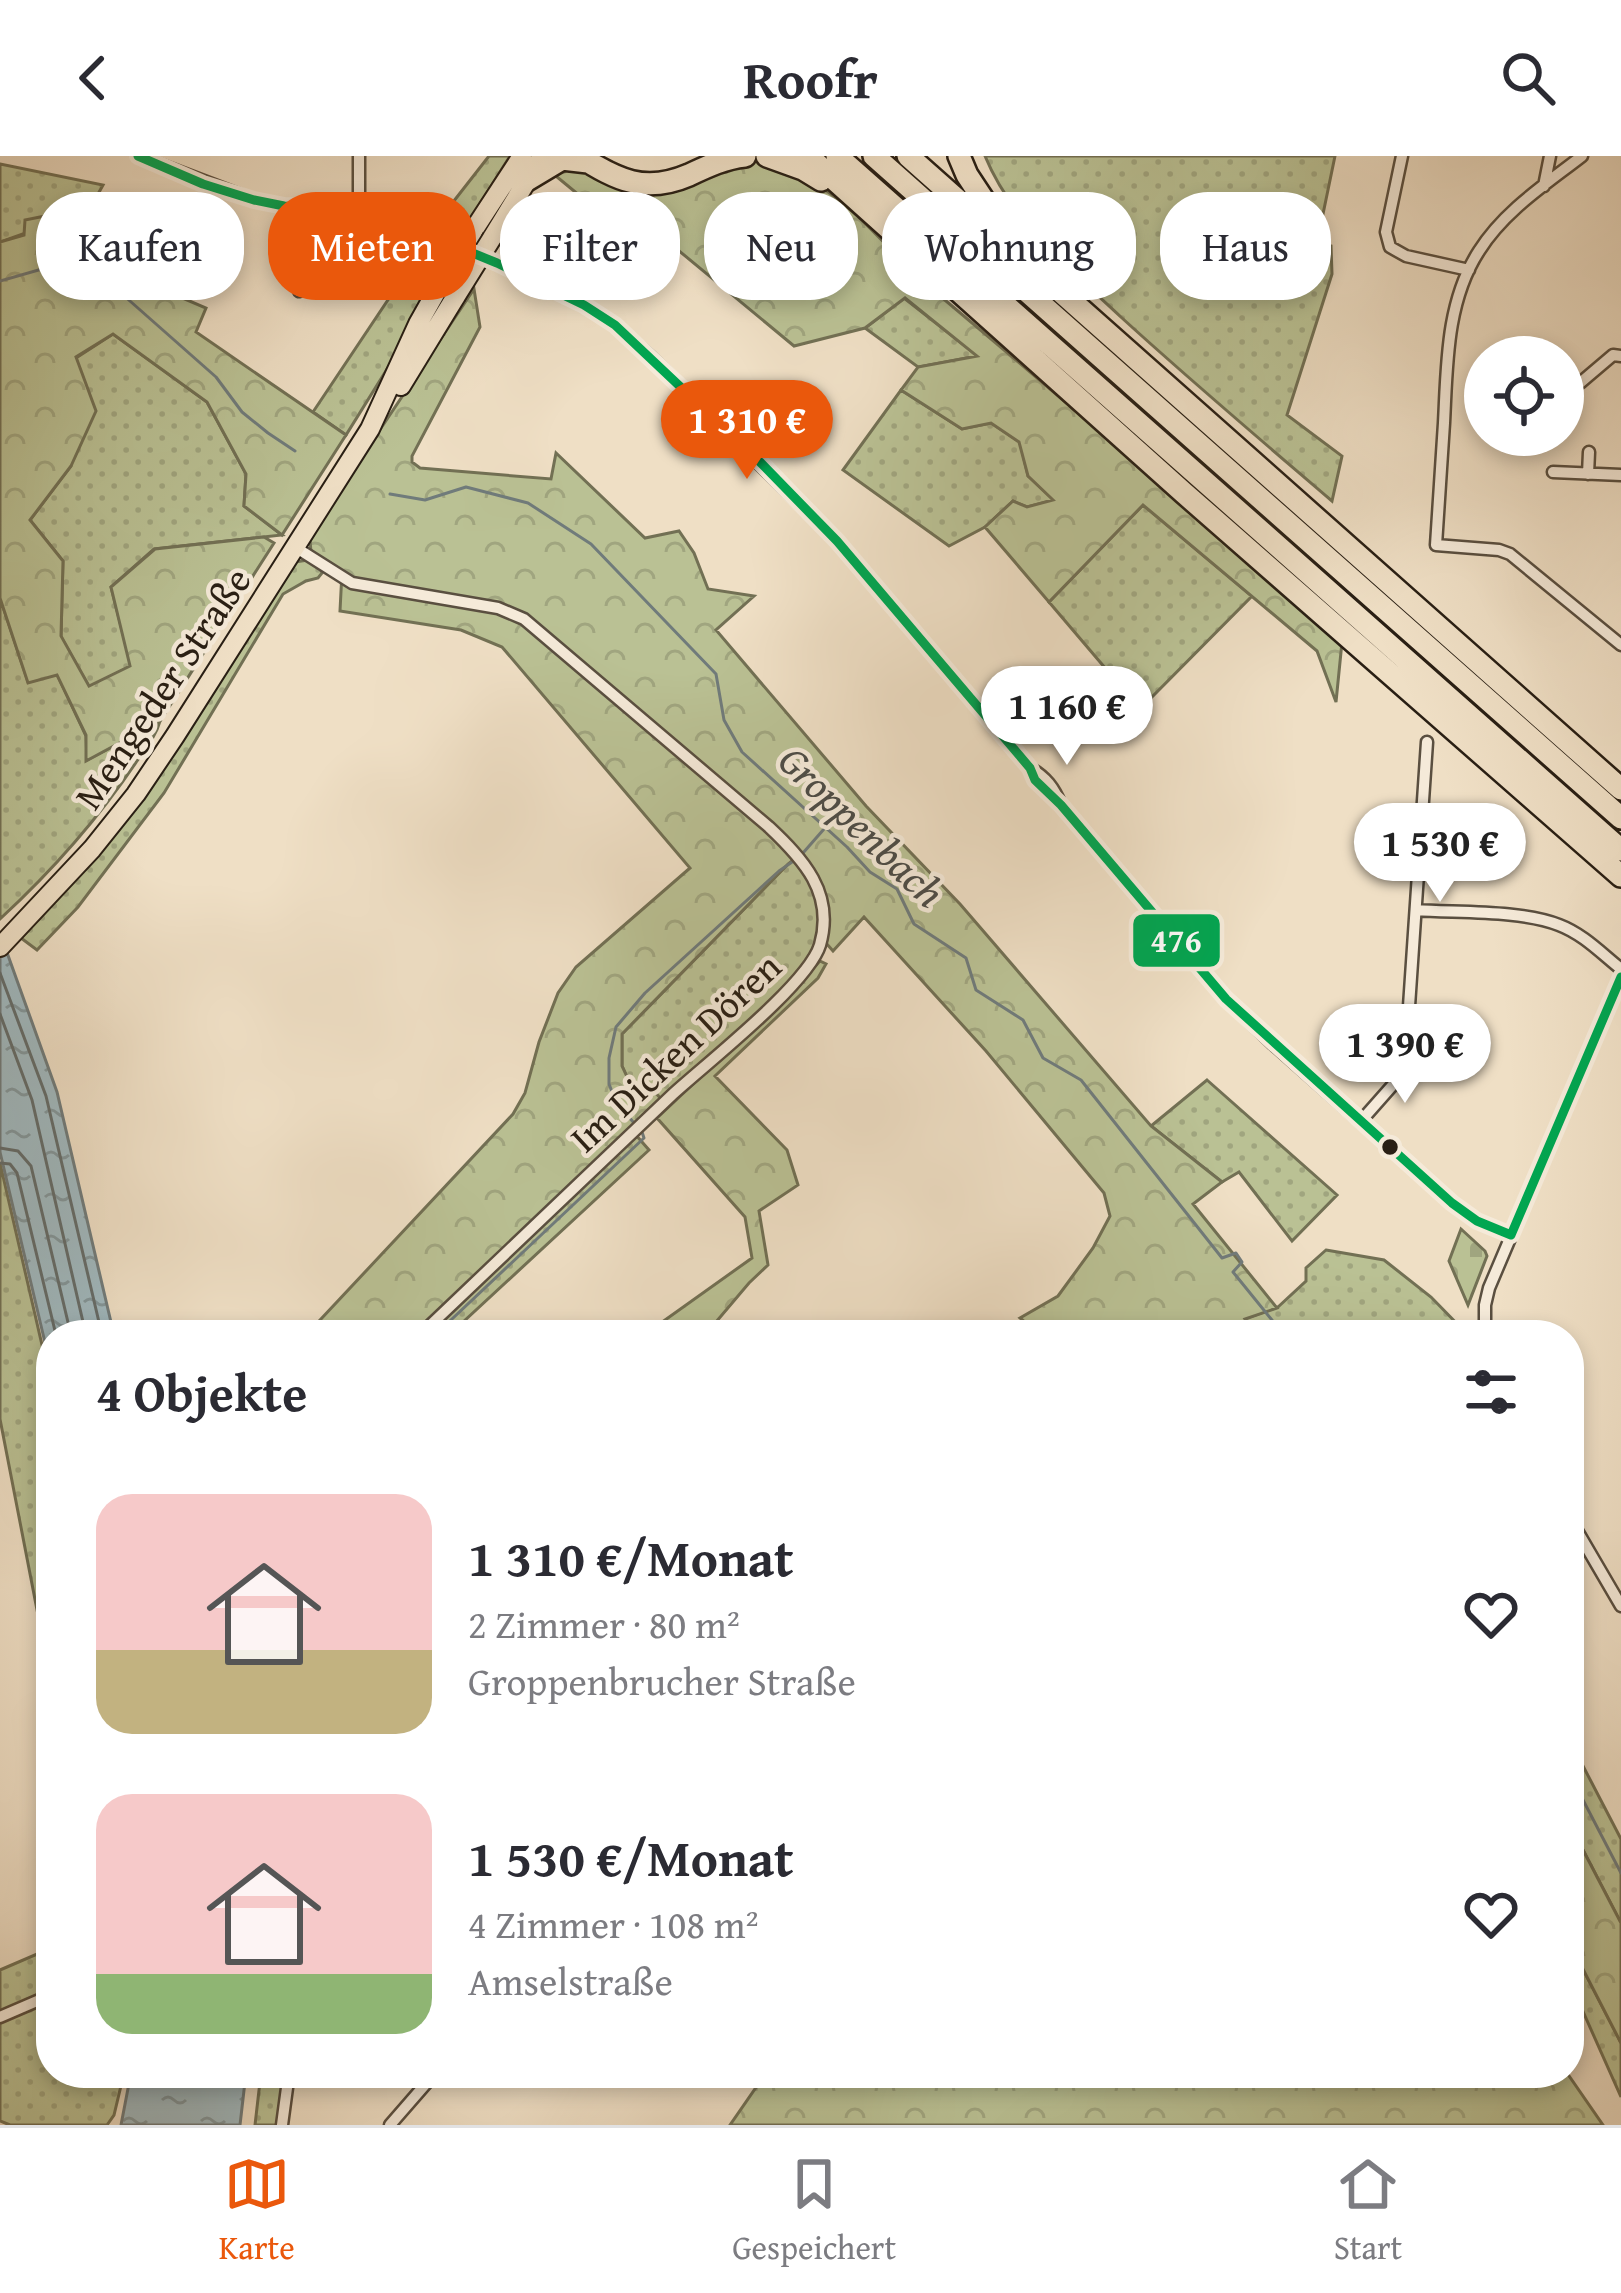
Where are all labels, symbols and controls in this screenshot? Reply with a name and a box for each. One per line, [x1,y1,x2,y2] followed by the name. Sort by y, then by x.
[743,39,878,118] text: Roofr
[60,45,126,111] icon: back
[1495,45,1561,111] icon: search
[36,192,244,300] chip: Kaufen
[268,192,476,300] chip: Mieten
[500,192,680,300] chip: Filter
[704,192,858,300] chip: Neu
[882,192,1136,300] chip: Wohnung
[1160,192,1331,300] chip: Haus
[1464,336,1584,456] map controls
[1464,336,1584,456] button: locate
[636,380,858,482] pin: 1 310 €
[688,390,806,447] text: 1 310 €
[59,555,264,820] street label: Mengeder Straße
[956,666,1178,768] pin: 1 160 €
[1008,676,1126,733] text: 1 160 €
[765,730,959,921] water label: Groppenbach
[1329,803,1551,905] pin: 1 530 €
[1381,813,1499,870] text: 1 530 €
[1131,912,1222,969] line badge: 476
[1150,916,1202,964] text: 476
[556,938,793,1165] street label: Im Dicken Dören
[1294,1004,1516,1106] pin: 1 390 €
[1346,1014,1464,1071] text: 1 390 €
[1379,1136,1401,1158] unlabelled marker
[96,1355,307,1430] text: 4 Objekte
[1458,1359,1524,1425] icon: filters
[468,1520,794,1595] text: 1 310 €/Monat
[192,1542,336,1686] icon: home
[1458,1581,1524,1647] icon: heart
[468,1595,740,1652] text: 2 Zimmer · 80 m²
[468,1652,856,1709] text: Groppenbrucher Straße
[468,1820,794,1895] text: 1 530 €/Monat
[192,1842,336,1986] icon: home
[1458,1881,1524,1947] icon: heart
[468,1895,759,1952] text: 4 Zimmer · 108 m²
[468,1952,673,2009] text: Amselstraße
[219,2151,295,2271] tab: Karte
[732,2151,896,2271] tab: Gespeichert
[1334,2151,1402,2271] tab: Start

